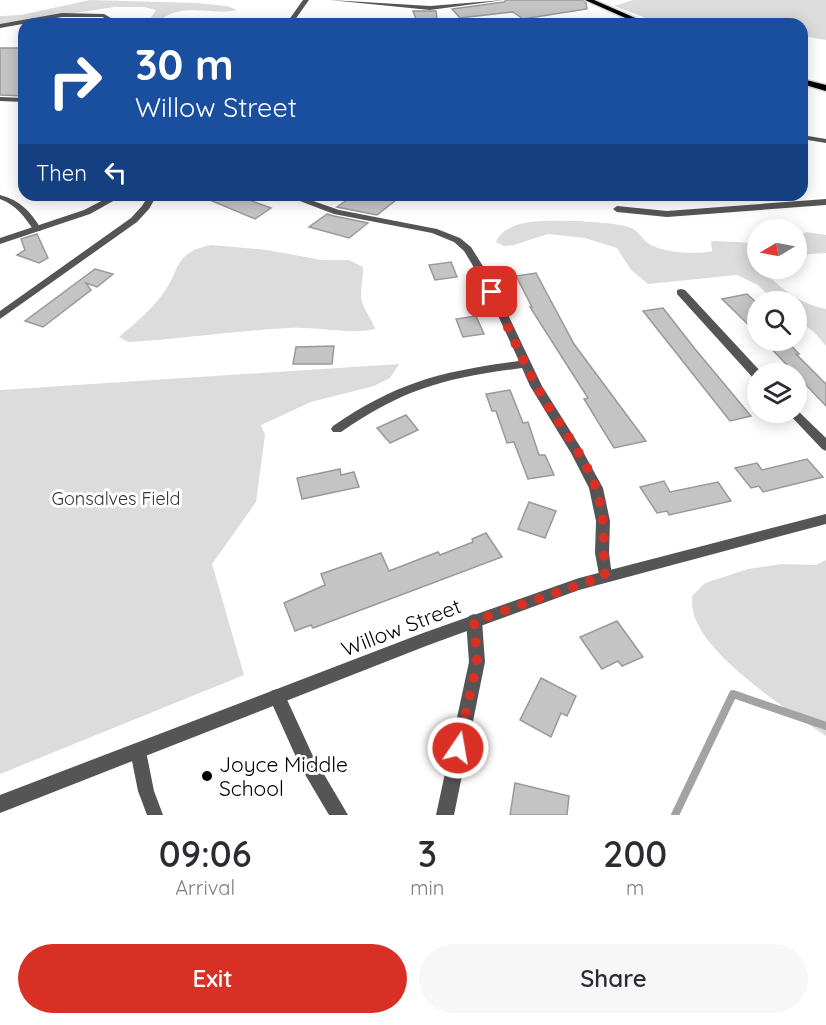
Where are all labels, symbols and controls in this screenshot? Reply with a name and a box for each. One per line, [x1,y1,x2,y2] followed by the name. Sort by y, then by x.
[135,38,234,91] text: 30 m
[36,42,114,120] icon: right
[135,90,297,124] text: Willow Street
[99,156,132,189] icon: left
[36,159,87,187] text: Then
[747,219,807,279] north arrow
[747,219,807,423] map controls
[466,266,517,317] pin
[475,275,508,308] icon: arrive
[747,291,807,351] button: search
[747,363,807,423] button: layers
[51,487,181,510] park label: Gonsalves Field
[338,592,464,662] street label: Willow Street
[426,716,490,780] position arrow
[219,751,348,801] place label: Joyce Middle School
[200,769,214,783] marker: Joyce Middle School
[159,831,251,876] text: 09:06
[418,831,437,876] text: 3
[603,831,667,876] text: 200
[175,875,235,900] text: Arrival
[410,875,444,900] text: min
[626,875,644,900] text: m
[18,944,407,1013] button: Exit
[419,944,808,1013] button: Share

